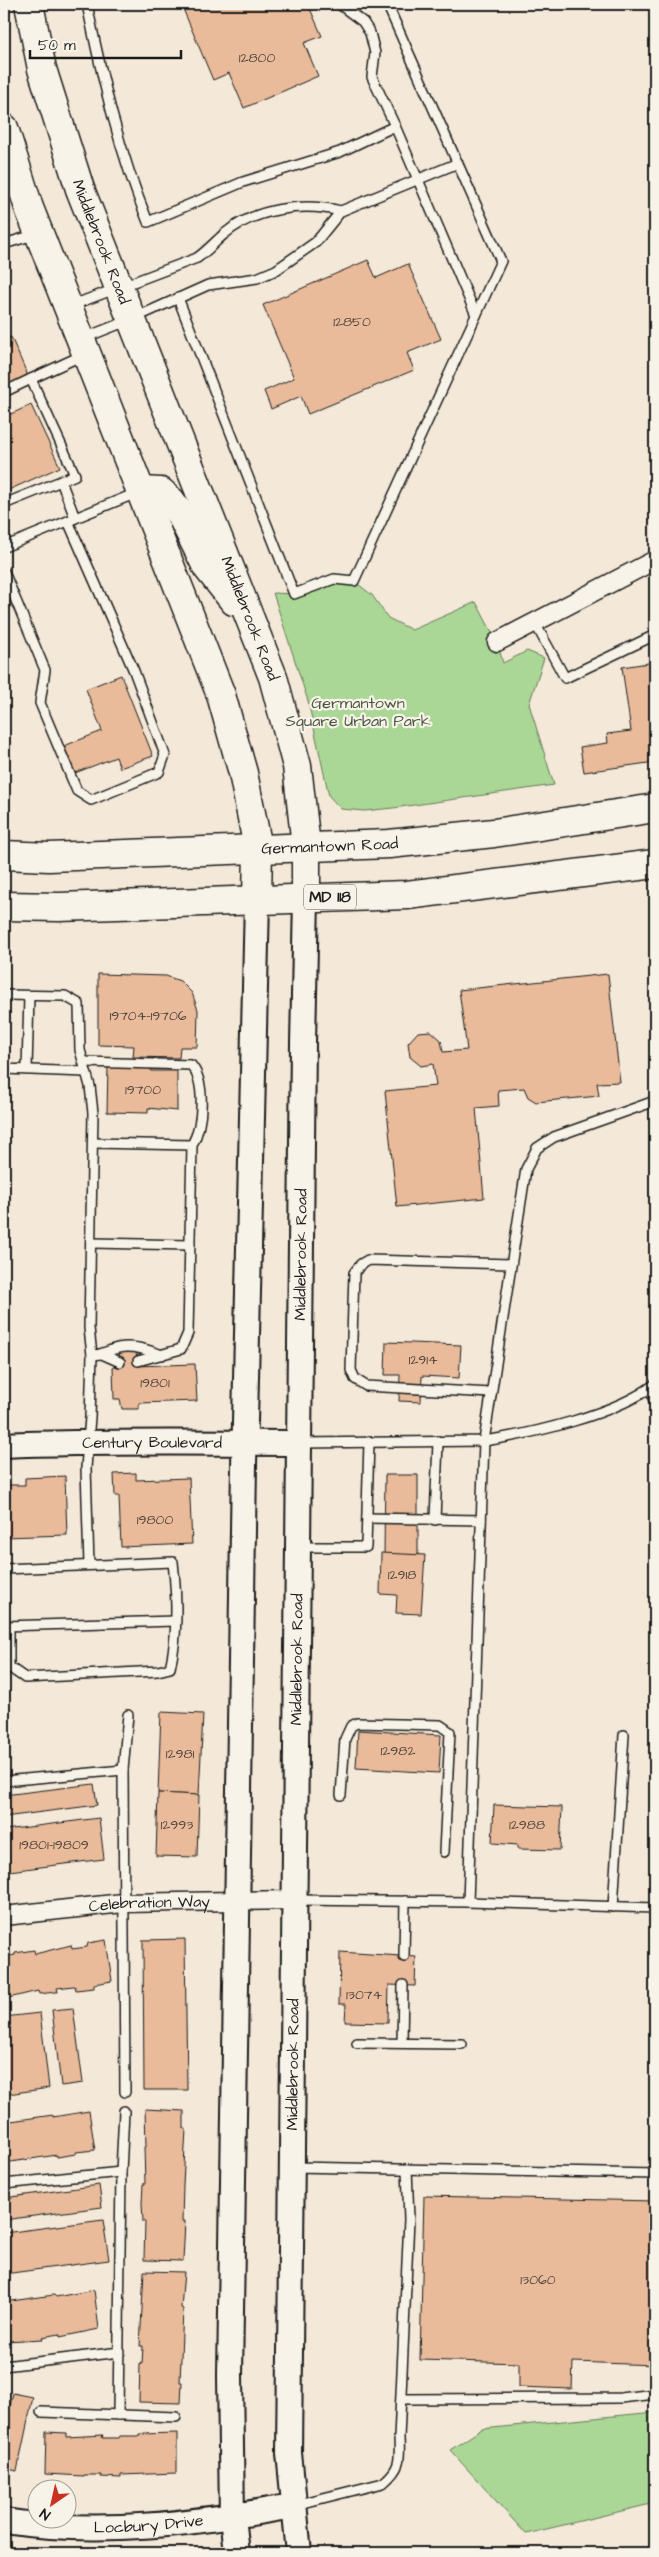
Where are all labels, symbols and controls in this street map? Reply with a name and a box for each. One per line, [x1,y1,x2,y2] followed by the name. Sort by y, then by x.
[30,28,181,60] scale bar
[38,35,76,56] text: 50 m
[239,48,275,68] house number: 12800
[67,177,135,307] street label: Middlebrook Road
[333,312,371,332] house number: 12850
[215,553,284,684] street label: Middlebrook Road
[286,692,431,732] park label: Germantown Square Urban Park
[261,832,399,860] street label: Germantown Road
[304,884,356,910] road number: MD 118
[109,1006,187,1026] house number: 19704-19706
[125,1080,161,1100] house number: 19700
[289,1188,313,1321] street label: Middlebrook Road
[408,1350,438,1370] house number: 12914
[140,1373,170,1393] house number: 19801
[82,1431,222,1455] street label: Century Boulevard
[137,1510,173,1530] house number: 19800
[388,1565,416,1585] house number: 12918
[285,1593,309,1726] street label: Middlebrook Road
[381,1741,415,1761] house number: 12982
[166,1744,195,1764] house number: 12981
[161,1815,193,1835] house number: 12993
[509,1815,545,1835] house number: 12988
[19,1835,89,1855] house number: 19801-19809
[88,1890,210,1918] street label: Celebration Way
[346,1985,382,2005] house number: 13074
[281,1998,305,2131] street label: Middlebrook Road
[520,2270,556,2290] house number: 13060
[28,2480,78,2530] north arrow
[36,2503,55,2525] text: N
[94,2509,205,2539] street label: Locbury Drive

